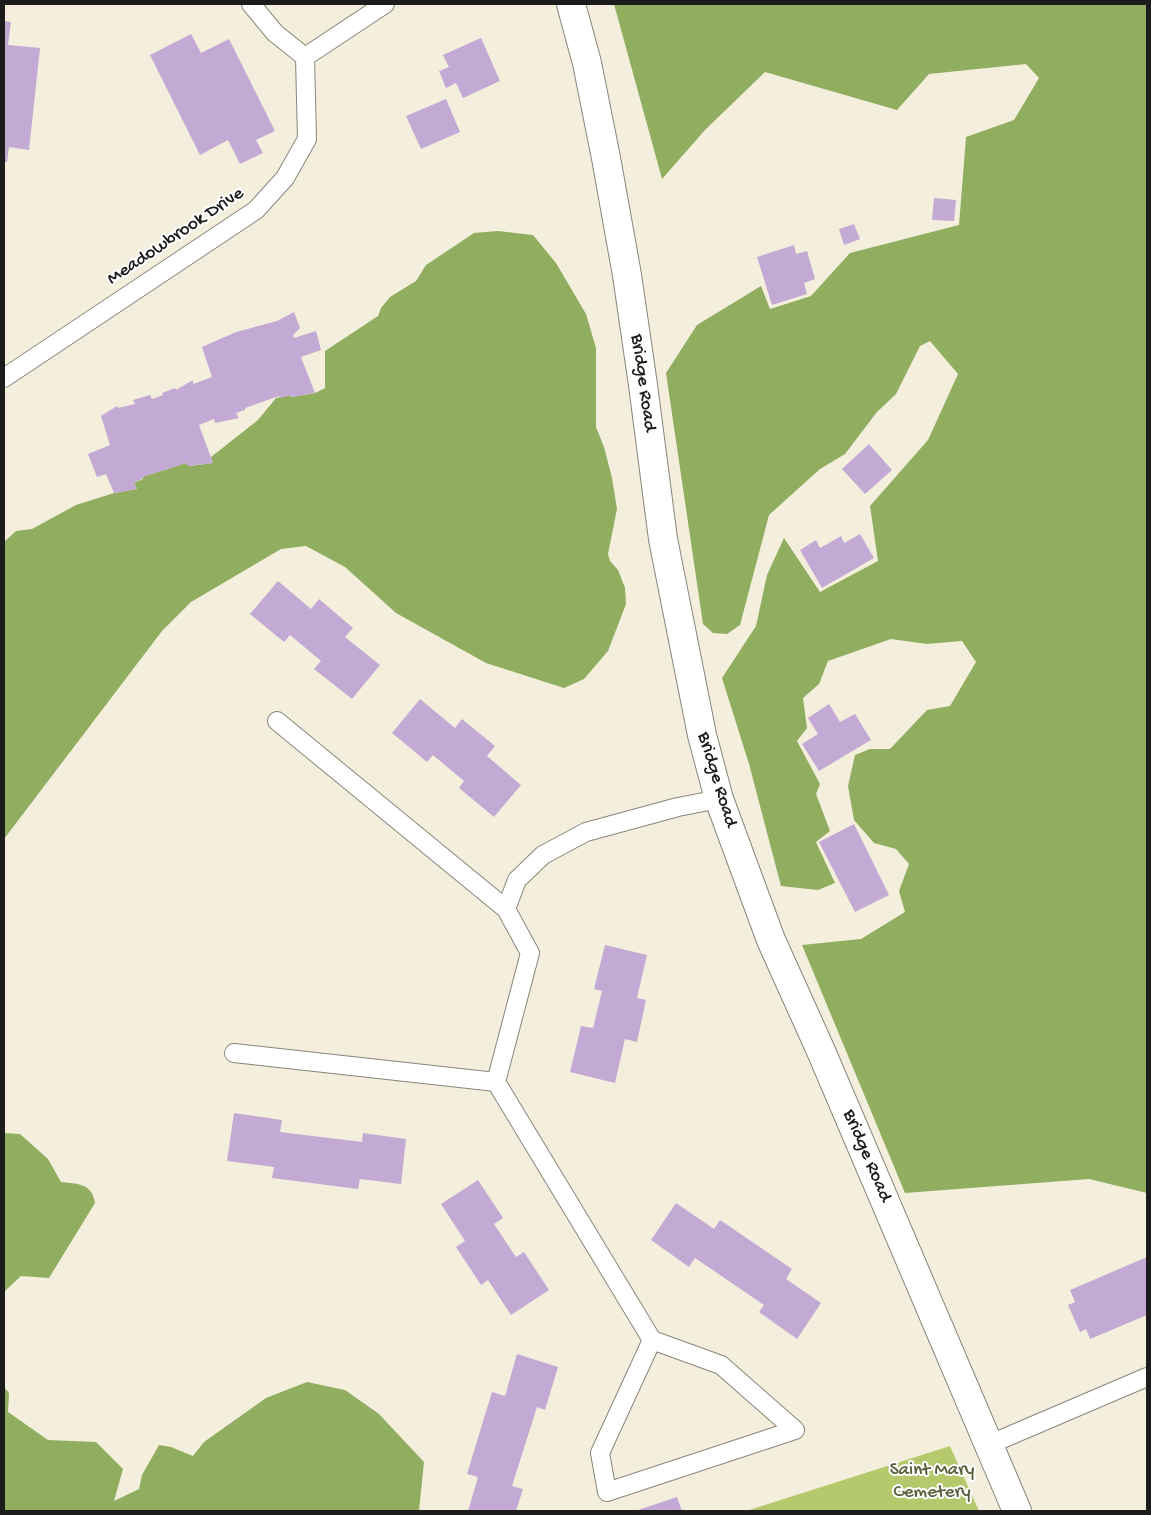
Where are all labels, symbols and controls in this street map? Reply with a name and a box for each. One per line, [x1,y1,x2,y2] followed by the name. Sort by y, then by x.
[103,183,249,291] street label: Meadowbrook Drive
[624,333,660,433] street label: Bridge Road
[691,730,741,830] street label: Bridge Road
[836,1106,896,1206] street label: Bridge Road
[890,1460,974,1504] park label: Saint Mary Cemetery

